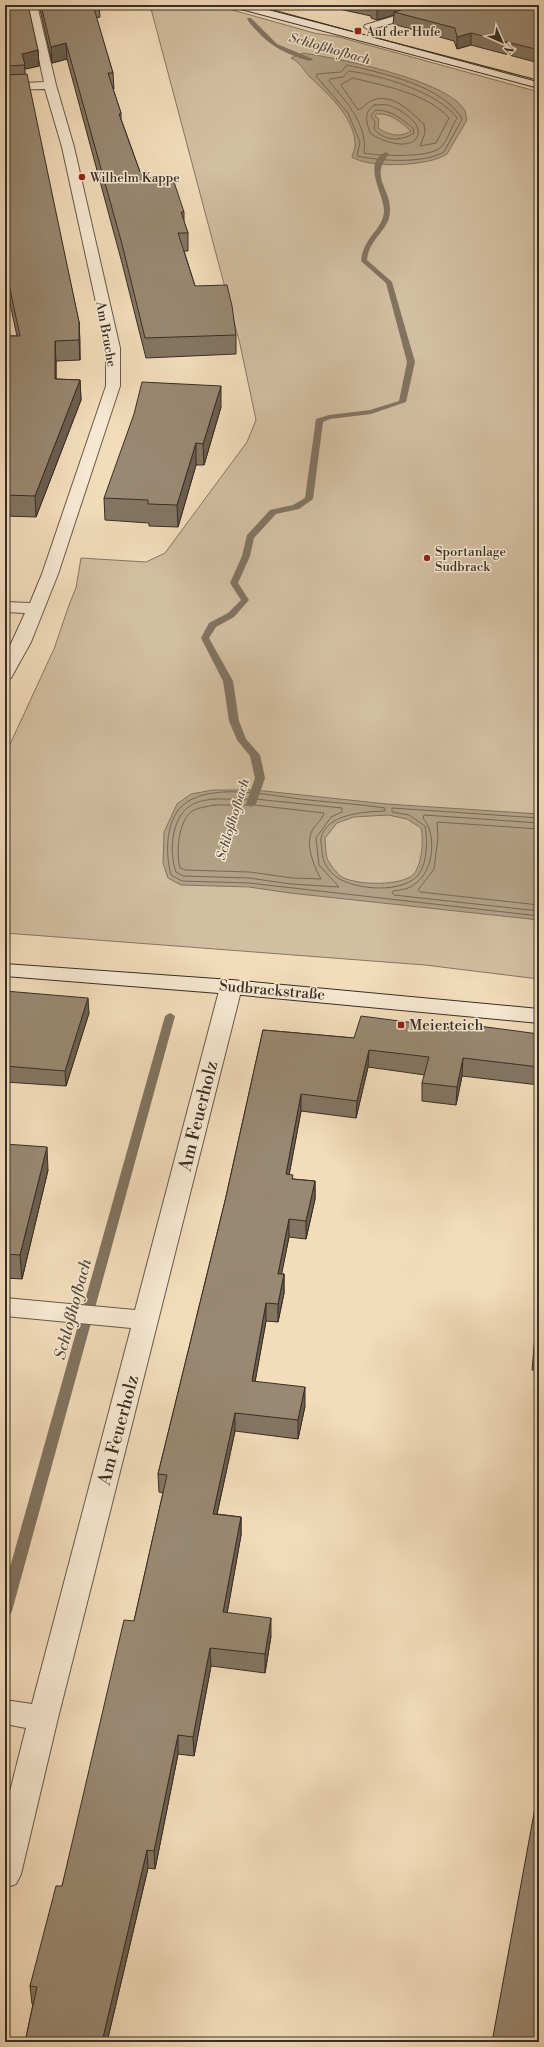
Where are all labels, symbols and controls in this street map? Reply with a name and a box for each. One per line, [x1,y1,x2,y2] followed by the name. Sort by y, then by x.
[482,22,522,62] north arrow
[365,24,441,40] place label: Auf der Hufe
[353,26,363,36] marker: Auf der Hufe
[287,30,373,68] water label: Schloßhofbach
[500,40,516,57] text: N
[89,170,180,186] place label: Wilhelm Kappe
[77,172,87,182] marker: Wilhelm Kappe
[92,299,120,369] street label: Am Bruche
[435,544,506,575] place label: Sportanlage Sudbrack
[422,553,432,563] marker: Sportanlage Sudbrack
[213,776,253,862] water label: Schloßhofbach
[218,976,326,1005] street label: Sudbrackstraße
[409,1016,483,1035] place label: Meierteich
[396,1020,406,1030] marker: Meierteich
[173,1058,223,1175] street label: Am Feuerholz
[50,1257,96,1362] water label: Schloßhofbach
[92,1372,144,1489] street label: Am Feuerholz

